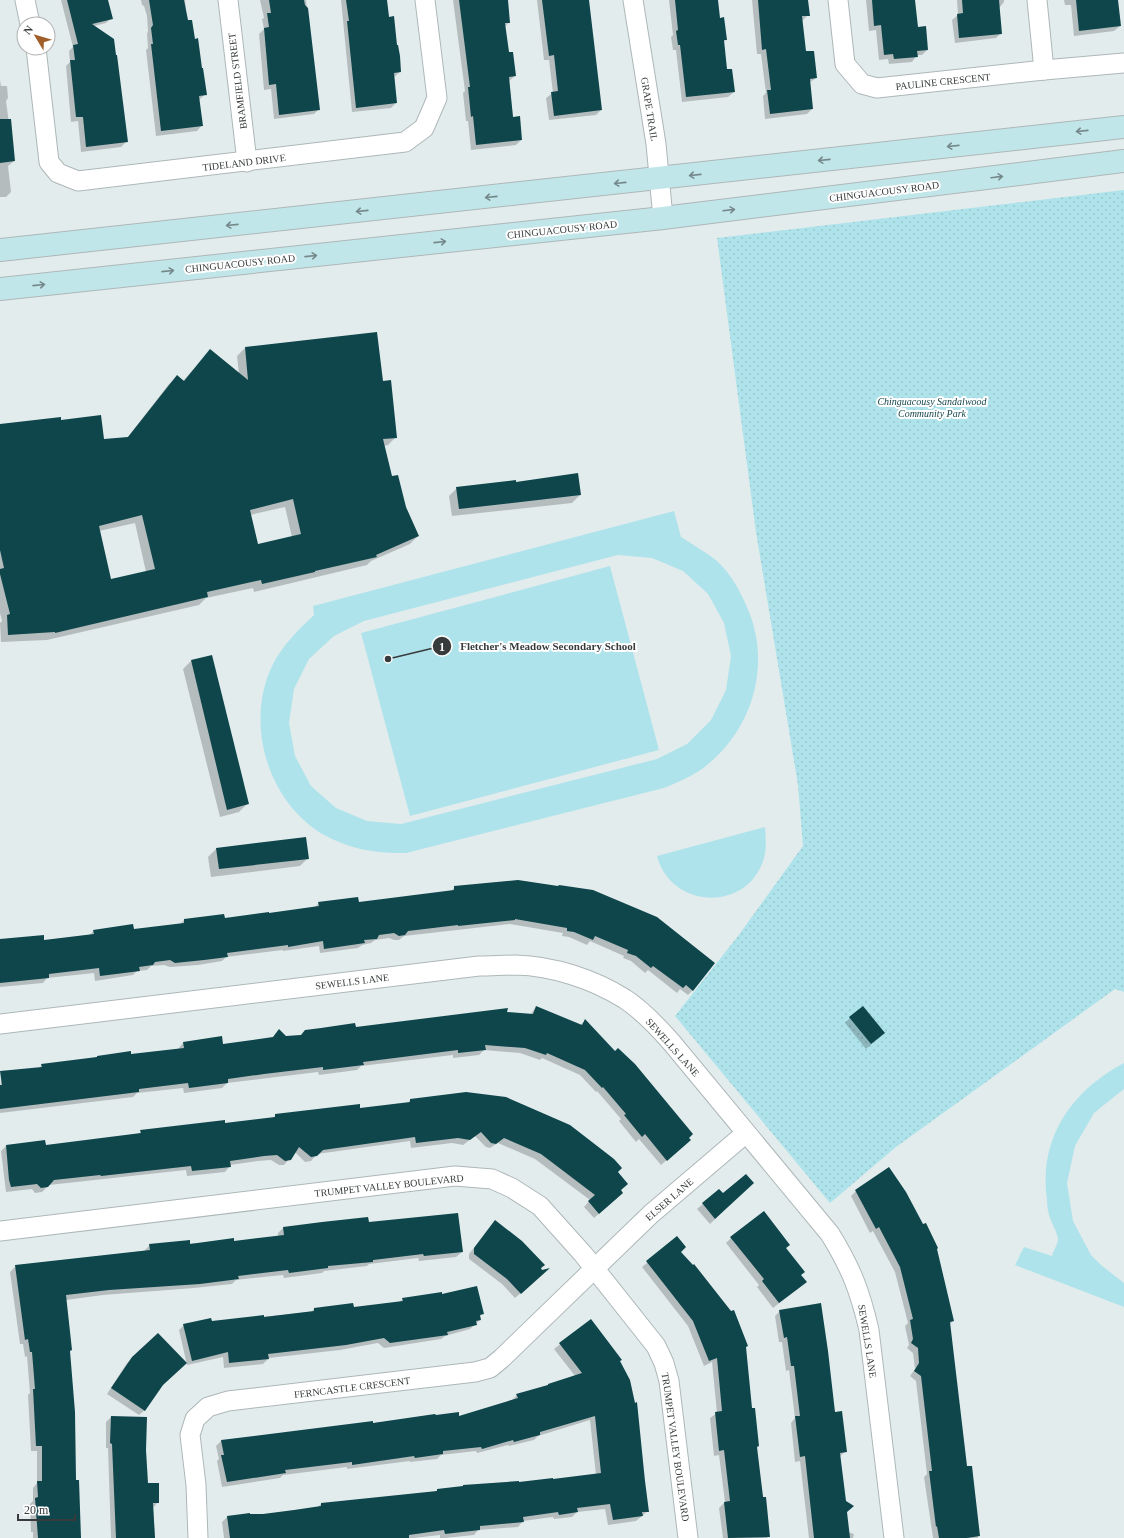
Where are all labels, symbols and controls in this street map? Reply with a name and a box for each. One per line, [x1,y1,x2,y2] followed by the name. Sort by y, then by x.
[16,16,56,56] north arrow
[21,23,35,37] text: N
[226,32,249,130] street label: BRAMFIELD STREET
[895,71,991,92] street label: PAULINE CRESCENT
[639,76,660,142] street label: GRAPE TRAIL
[1076,128,1089,135] one-way arrow
[947,142,960,150] one-way arrow
[202,152,286,173] street label: TIDELAND DRIVE
[818,156,831,164] one-way arrow
[689,171,702,178] one-way arrow
[990,173,1003,181] one-way arrow
[614,179,627,187] one-way arrow
[829,179,940,204] street label: CHINGUACOUSY ROAD
[485,193,498,201] one-way arrow
[723,206,736,214] one-way arrow
[355,207,368,215] one-way arrow
[507,218,618,241] street label: CHINGUACOUSY ROAD
[226,221,239,229] one-way arrow
[434,238,447,246] one-way arrow
[185,252,296,275] street label: CHINGUACOUSY ROAD
[304,252,317,259] one-way arrow
[161,267,174,275] one-way arrow
[32,281,45,289] one-way arrow
[877,396,988,419] park label: Chinguacousy Sandalwood Community Park
[432,635,644,658] callout: Fletcher's Meadow Secondary School
[439,640,445,654] text: 1
[460,640,636,652] text: Fletcher's Meadow Secondary School
[315,972,390,991] street label: SEWELLS LANE
[644,1016,702,1079] street label: SEWELLS LANE
[314,1172,464,1199] street label: TRUMPET VALLEY BOULEVARD
[643,1176,695,1223] street label: ELSER LANE
[856,1304,879,1379] street label: SEWELLS LANE
[660,1372,691,1522] street label: TRUMPET VALLEY BOULEVARD
[293,1375,411,1400] street label: FERNCASTLE CRESCENT
[18,1496,75,1522] scale bar
[24,1503,49,1517] text: 20 m

